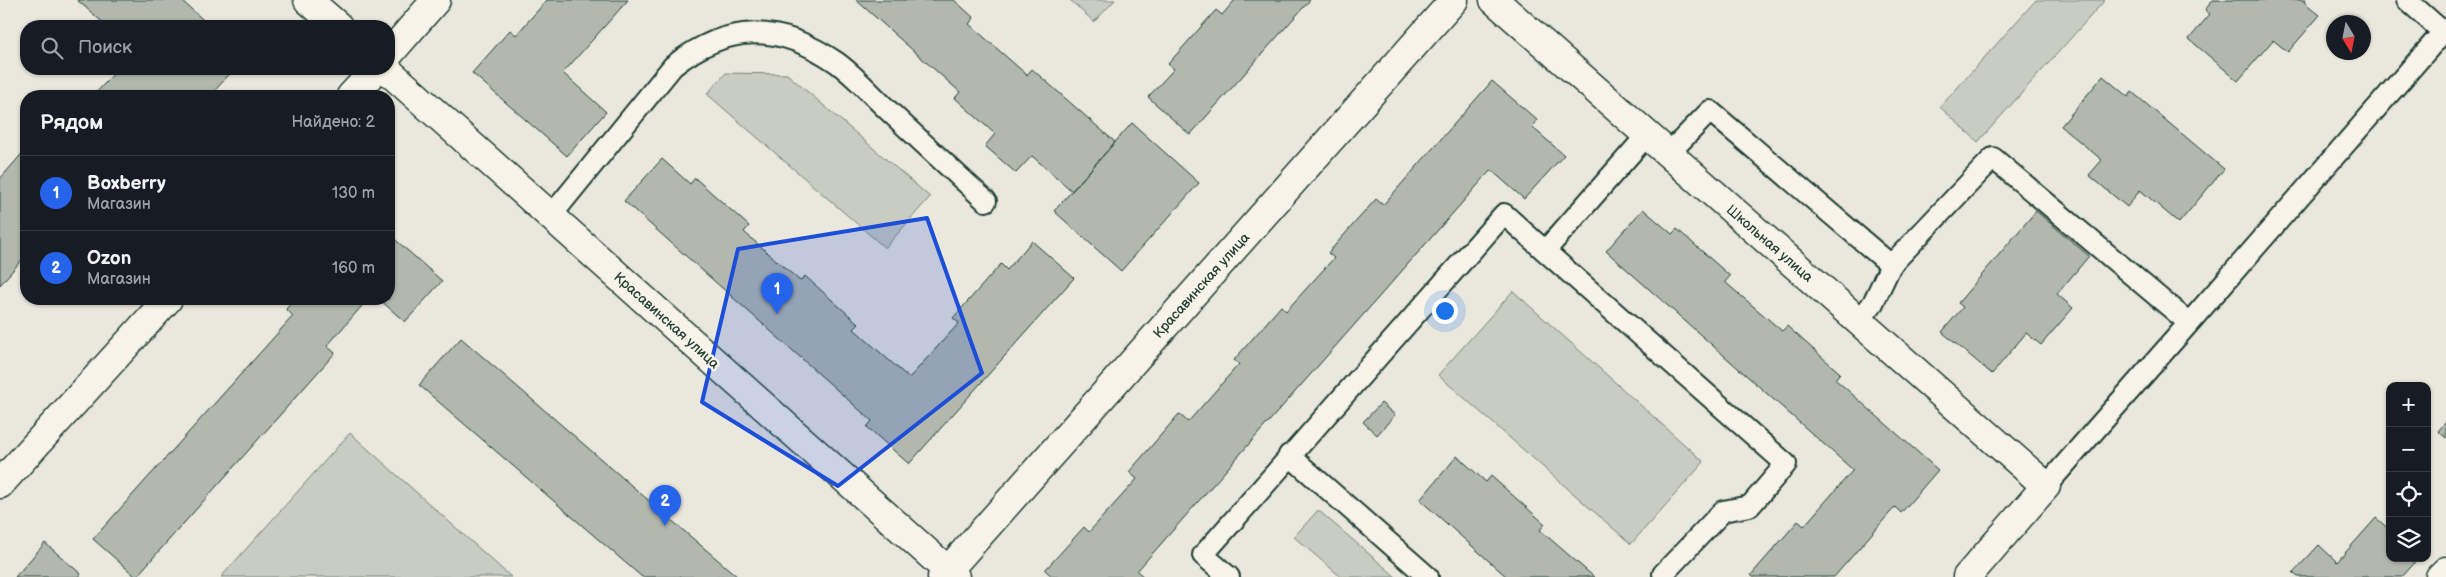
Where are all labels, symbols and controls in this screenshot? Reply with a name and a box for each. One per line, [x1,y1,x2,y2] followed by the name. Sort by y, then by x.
[2326,15,2371,60] north arrow
[20,20,395,75] search box
[38,34,66,62] icon: search
[78,36,132,59] text: Поиск
[40,110,103,135] text: Рядом
[291,113,375,132] text: Найдено: 2
[87,172,166,195] text: Boxberry
[53,184,59,203] text: 1
[332,184,375,203] text: 130 m
[87,195,151,214] text: Магазин
[1723,201,1817,286] street label: Школьная улица
[1150,229,1254,342] street label: Красавинская улица
[87,247,131,270] text: Ozon
[51,259,61,278] text: 2
[332,259,375,278] text: 160 m
[610,269,723,373] street label: Красавинская улица
[87,270,151,289] text: Магазин
[761,273,793,314] pin: 1
[1432,298,1458,324] your location
[2386,382,2431,562] map controls
[2386,382,2431,427] button: +
[2386,427,2431,472] button: −
[2386,472,2431,517] button: locate
[649,485,681,526] pin: 2
[2386,517,2431,562] button: layers

